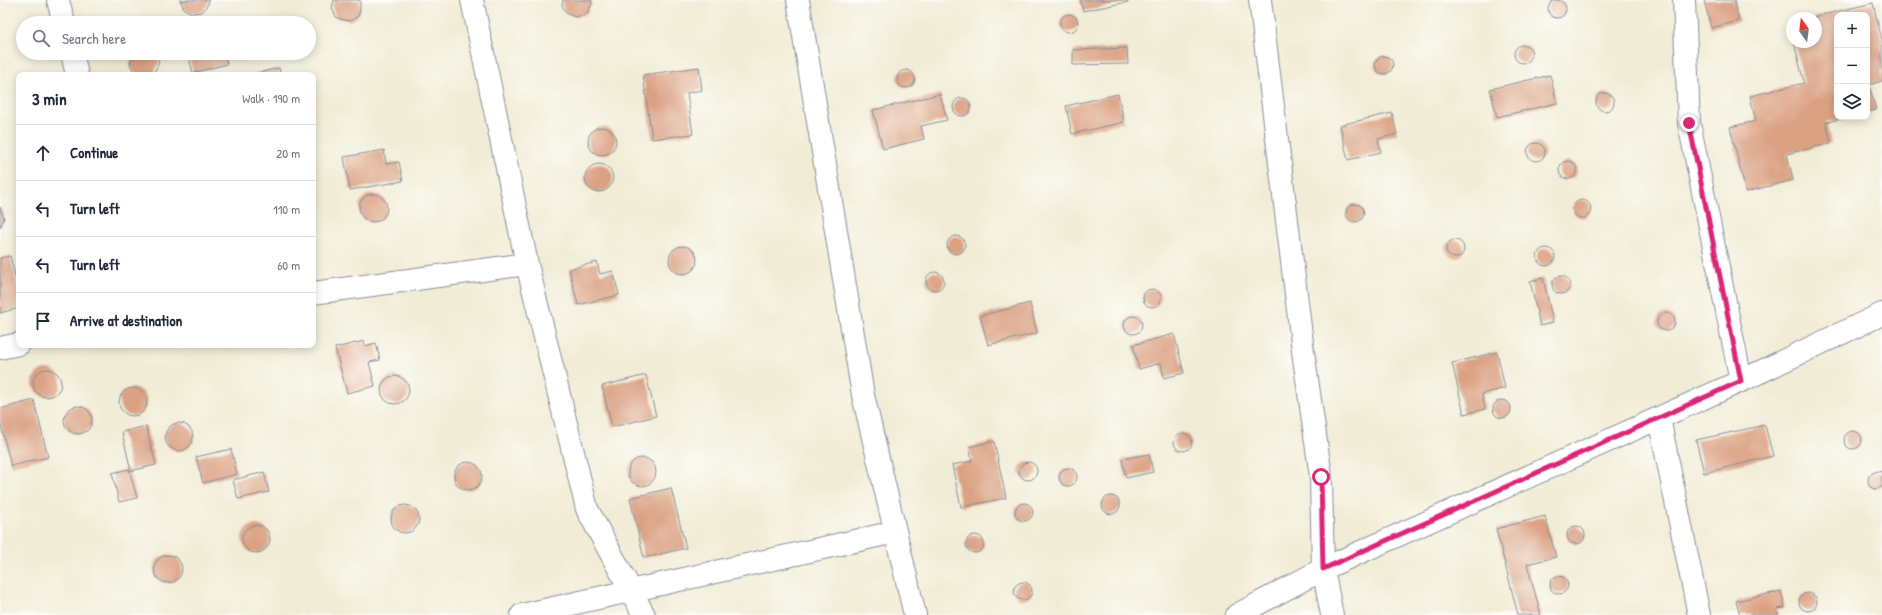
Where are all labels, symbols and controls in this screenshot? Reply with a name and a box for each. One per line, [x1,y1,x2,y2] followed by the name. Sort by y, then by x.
[1786,12,1822,48] north arrow
[1834,12,1870,120] map controls
[1834,12,1870,48] button: +
[16,16,316,60] search box
[30,27,52,49] icon: search
[62,28,126,49] text: Search here
[1834,48,1870,84] button: −
[1834,84,1870,120] button: layers
[32,87,67,110] text: 3 min
[242,89,300,107] text: Walk · 190 m
[1680,114,1698,132] route end
[32,142,54,164] icon: ahead
[70,142,118,163] text: Continue
[276,144,300,162] text: 20 m
[32,198,54,220] icon: left
[70,198,120,219] text: Turn left
[273,200,300,218] text: 110 m
[32,254,54,276] icon: left
[70,254,120,275] text: Turn left
[277,256,300,274] text: 60 m
[32,310,54,332] icon: arrive
[70,310,182,331] text: Arrive at destination
[1312,468,1330,486] route start

